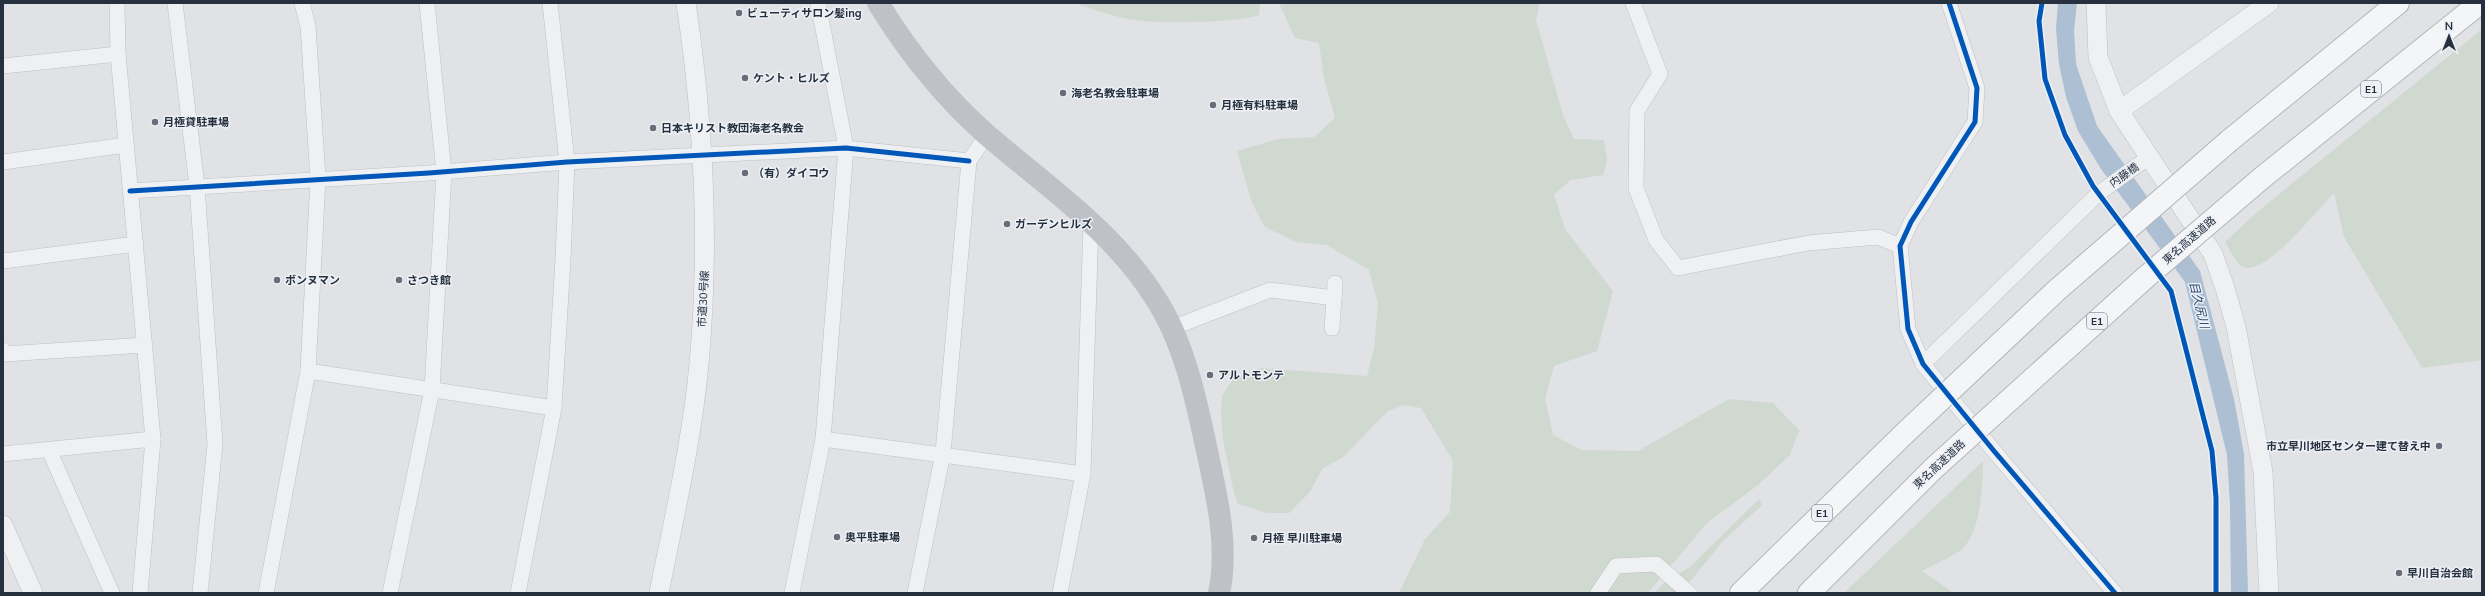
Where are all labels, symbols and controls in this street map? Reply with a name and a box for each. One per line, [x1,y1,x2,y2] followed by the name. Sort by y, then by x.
[747,6,862,20] place label: ビューティサロン髪ing
[734,8,744,18] marker: ビューティサロン髪ing
[2429,16,2469,56] north arrow
[2445,19,2453,33] text: N
[753,71,830,85] place label: ケント・ヒルズ
[740,73,750,83] marker: ケント・ヒルズ
[2361,81,2381,97] road number: E1
[1071,86,1159,100] place label: 海老名教会駐車場
[1058,88,1068,98] marker: 海老名教会駐車場
[1221,98,1298,112] place label: 月極有料駐車場
[1208,100,1218,110] marker: 月極有料駐車場
[163,115,229,129] place label: 月極貸駐車場
[150,117,160,127] marker: 月極貸駐車場
[661,121,804,135] place label: 日本キリスト教団海老名教会
[648,123,658,133] marker: 日本キリスト教団海老名教会
[2106,160,2142,190] street label: 内藤橋
[753,166,830,180] place label: （有）ダイコウ
[740,168,750,178] marker: （有）ダイコウ
[2160,213,2218,267] street label: 東名高速道路
[1015,217,1092,231] place label: ガーデンヒルズ
[1002,219,1012,229] marker: ガーデンヒルズ
[695,270,711,328] street label: 市道30号線
[285,273,340,287] place label: ボンヌマン
[407,273,451,287] place label: さつき館
[272,275,282,285] marker: ボンヌマン
[394,275,404,285] marker: さつき館
[2186,280,2213,332] water label: 目久尻川
[2087,313,2107,329] road number: E1
[1218,368,1284,382] place label: アルトモンテ
[1205,370,1215,380] marker: アルトモンテ
[1910,436,1968,492] street label: 東名高速道路
[2266,439,2431,453] place label: 市立早川地区センター建て替え中
[2434,441,2444,451] marker: 市立早川地区センター建て替え中
[1812,505,1832,521] road number: E1
[845,530,900,544] place label: 奥平駐車場
[1262,531,1342,545] place label: 月極 早川駐車場
[832,532,842,542] marker: 奥平駐車場
[1249,533,1259,543] marker: 月極 早川駐車場
[2407,566,2473,580] place label: 早川自治会館
[2394,568,2404,578] marker: 早川自治会館

